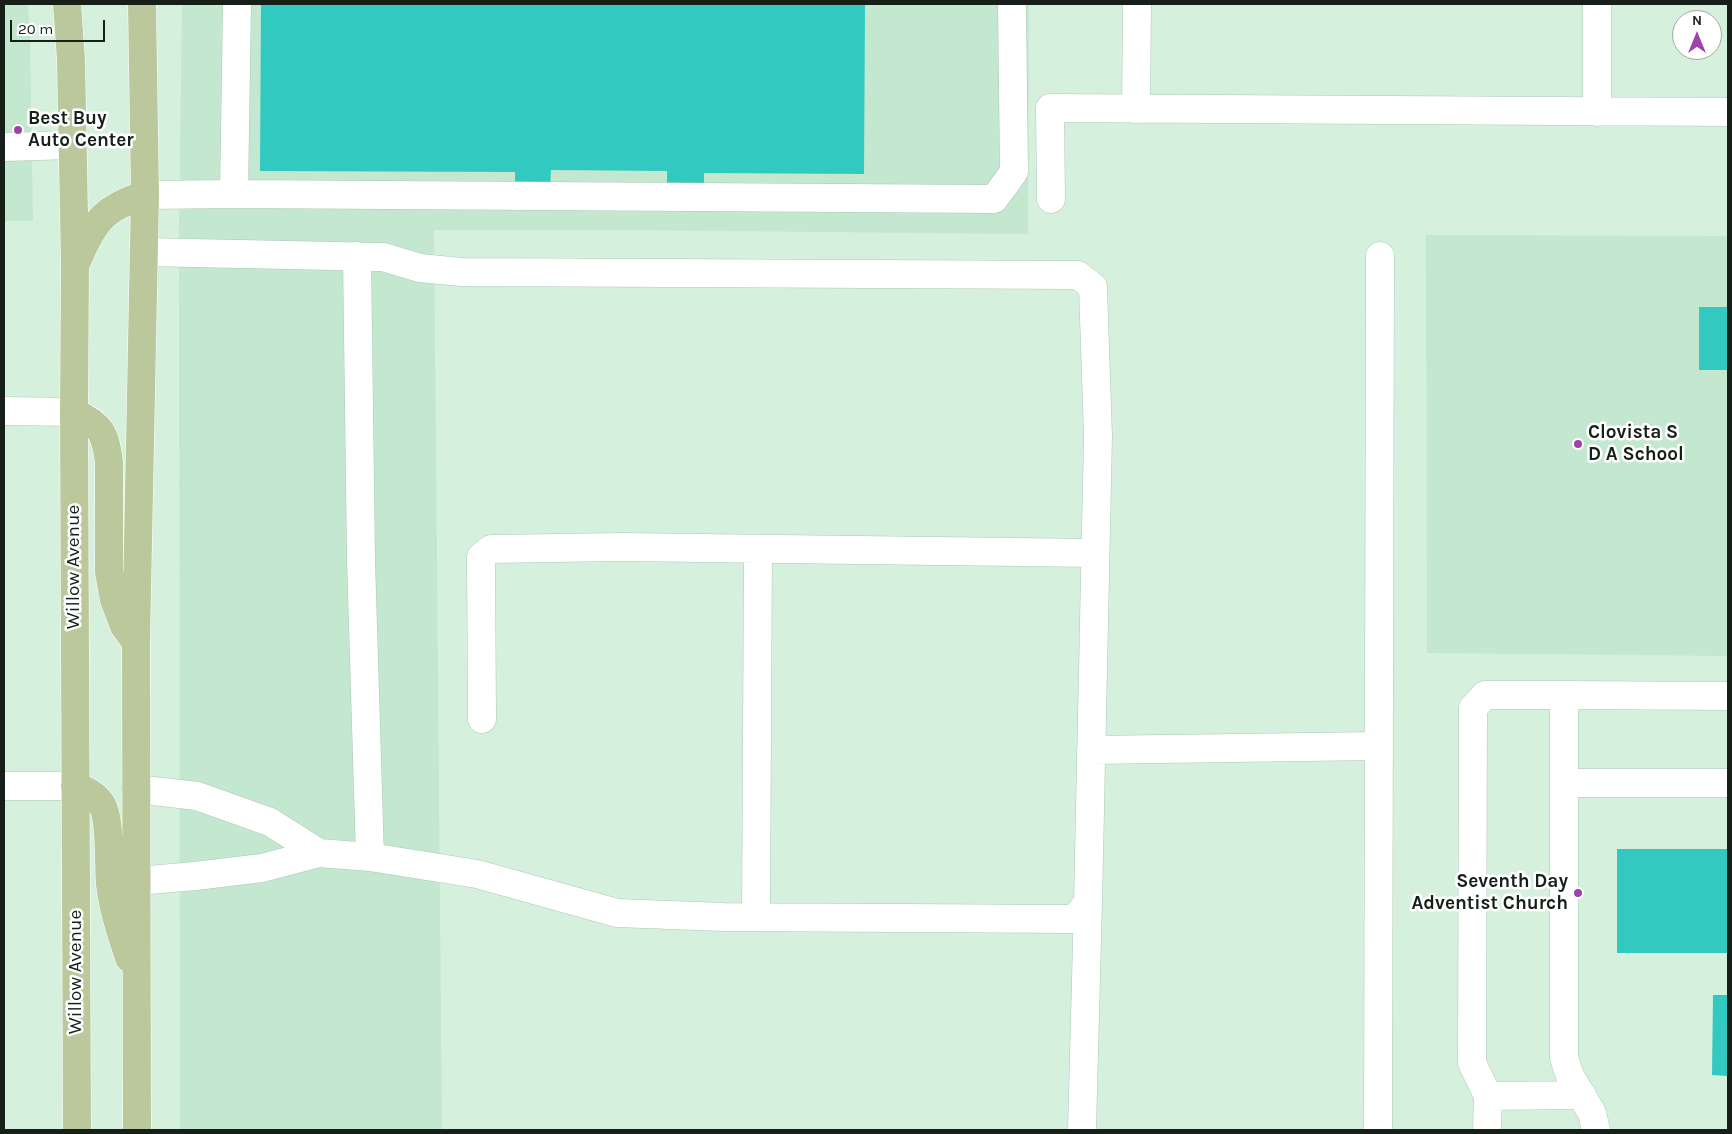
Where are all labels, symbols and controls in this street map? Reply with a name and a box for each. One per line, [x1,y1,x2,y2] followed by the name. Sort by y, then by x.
[12,10,108,42] scale bar
[1672,10,1722,60] north arrow
[1692,12,1702,29] text: N
[18,20,53,38] text: 20 m
[28,108,134,152] place label: Best Buy Auto Center
[12,124,24,136] marker: Best Buy Auto Center
[1588,422,1684,466] place label: Clovista S D A School
[1572,438,1584,450] marker: Clovista S D A School
[63,505,85,629] street label: Willow Avenue
[1411,871,1568,915] place label: Seventh Day Adventist Church
[1572,887,1584,899] marker: Seventh Day Adventist Church
[65,910,87,1034] street label: Willow Avenue

